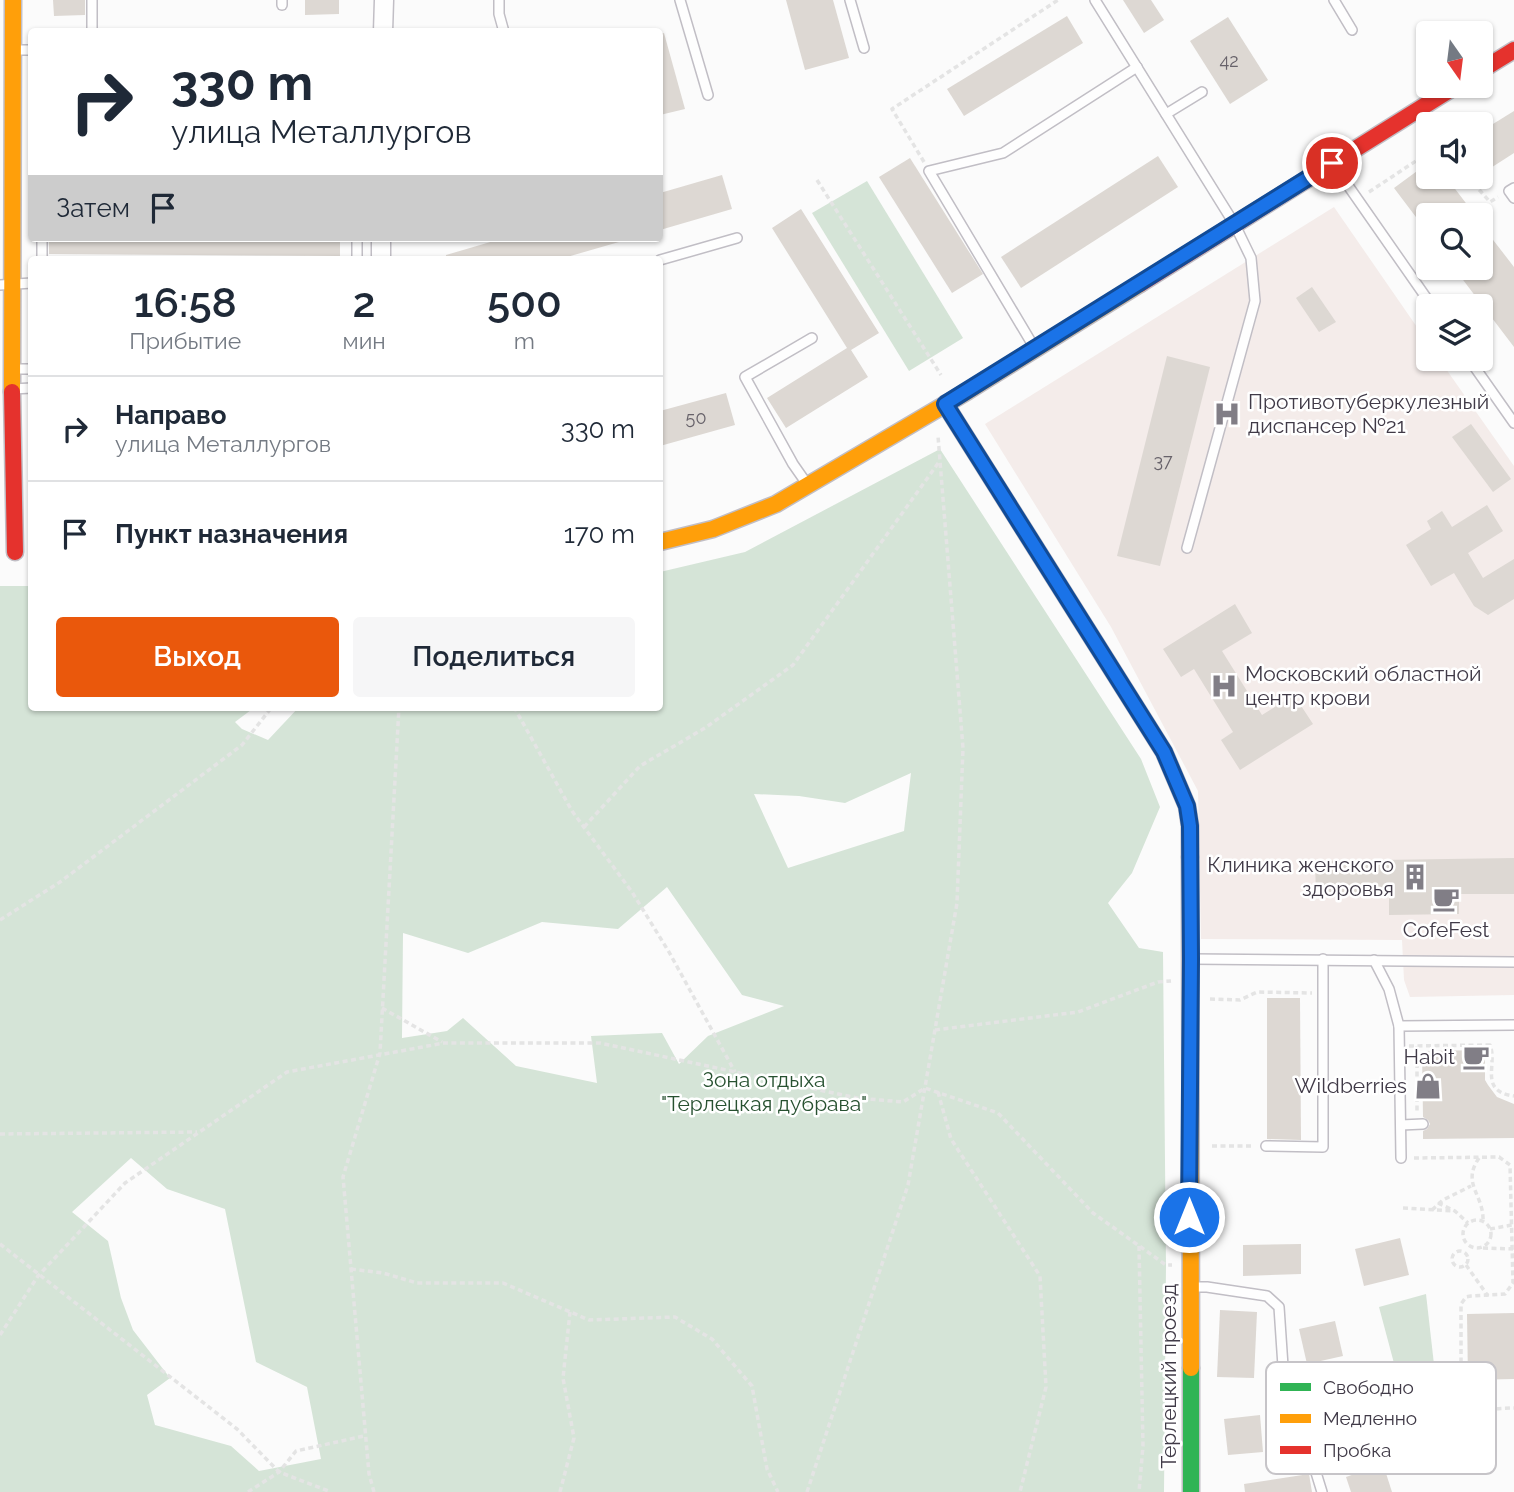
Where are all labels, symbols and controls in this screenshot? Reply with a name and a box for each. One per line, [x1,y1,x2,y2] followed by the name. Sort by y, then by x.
[1416,21,1493,98] north arrow
[1416,21,1493,371] map controls
[1219,50,1239,71] house number: 42
[171,54,313,111] text: 330 m
[56,56,147,147] icon: right
[1416,112,1493,189] button: sound
[171,113,472,150] text: улица Металлургов
[1302,133,1362,193] pin
[1313,144,1351,182] icon: arrive
[144,189,182,227] icon: arrive
[56,193,130,223] text: Затем
[1416,203,1493,280] button: search
[134,278,237,327] text: 16:58
[353,278,376,327] text: 2
[487,278,562,327] text: 500
[1416,294,1493,371] button: layers
[129,327,241,354] text: Прибытие
[343,327,386,354] text: мин
[514,327,535,354] text: m
[1248,389,1489,438] place label: Противотуберкулезный диспансер №21
[1212,399,1242,429] hospital icon: Противотуберкулезный диспансер №21
[115,400,226,430] text: Направо
[686,407,706,428] house number: 50
[56,410,94,448] icon: right
[561,414,635,444] text: 330 m
[115,430,331,457] text: улица Металлургов
[1153,450,1173,471] house number: 37
[56,515,94,553] icon: arrive
[115,519,348,549] text: Пункт назначения
[564,519,635,549] text: 170 m
[56,617,339,697] button: Выход
[353,617,635,697] button: Поделиться
[1245,661,1482,710] place label: Московский областной центр крови
[1209,671,1239,701] hospital icon: Московский областной центр крови
[1207,852,1394,901] place label: Клиника женского здоровья
[1400,862,1430,892] building icon: Клиника женского здоровья
[1431,884,1461,914] cafe icon: CofeFest
[1403,917,1489,942] place label: CofeFest
[1461,1042,1491,1072] cafe icon: Habit
[1404,1044,1455,1069] place label: Habit
[661,1067,867,1116] park label: Зона отдыха "Терлецкая дубрава"
[1413,1071,1443,1101] shop icon: Wildberries
[1295,1073,1407,1098] place label: Wildberries
[1152,1180,1226,1254] position arrow
[1156,1284,1181,1468] street label: Терлецкий проезд
[1266,1362,1496,1474] legend
[1323,1376,1414,1398] text: Свободно
[1323,1407,1417,1429] text: Медленно
[1323,1439,1391,1461] text: Пробка

